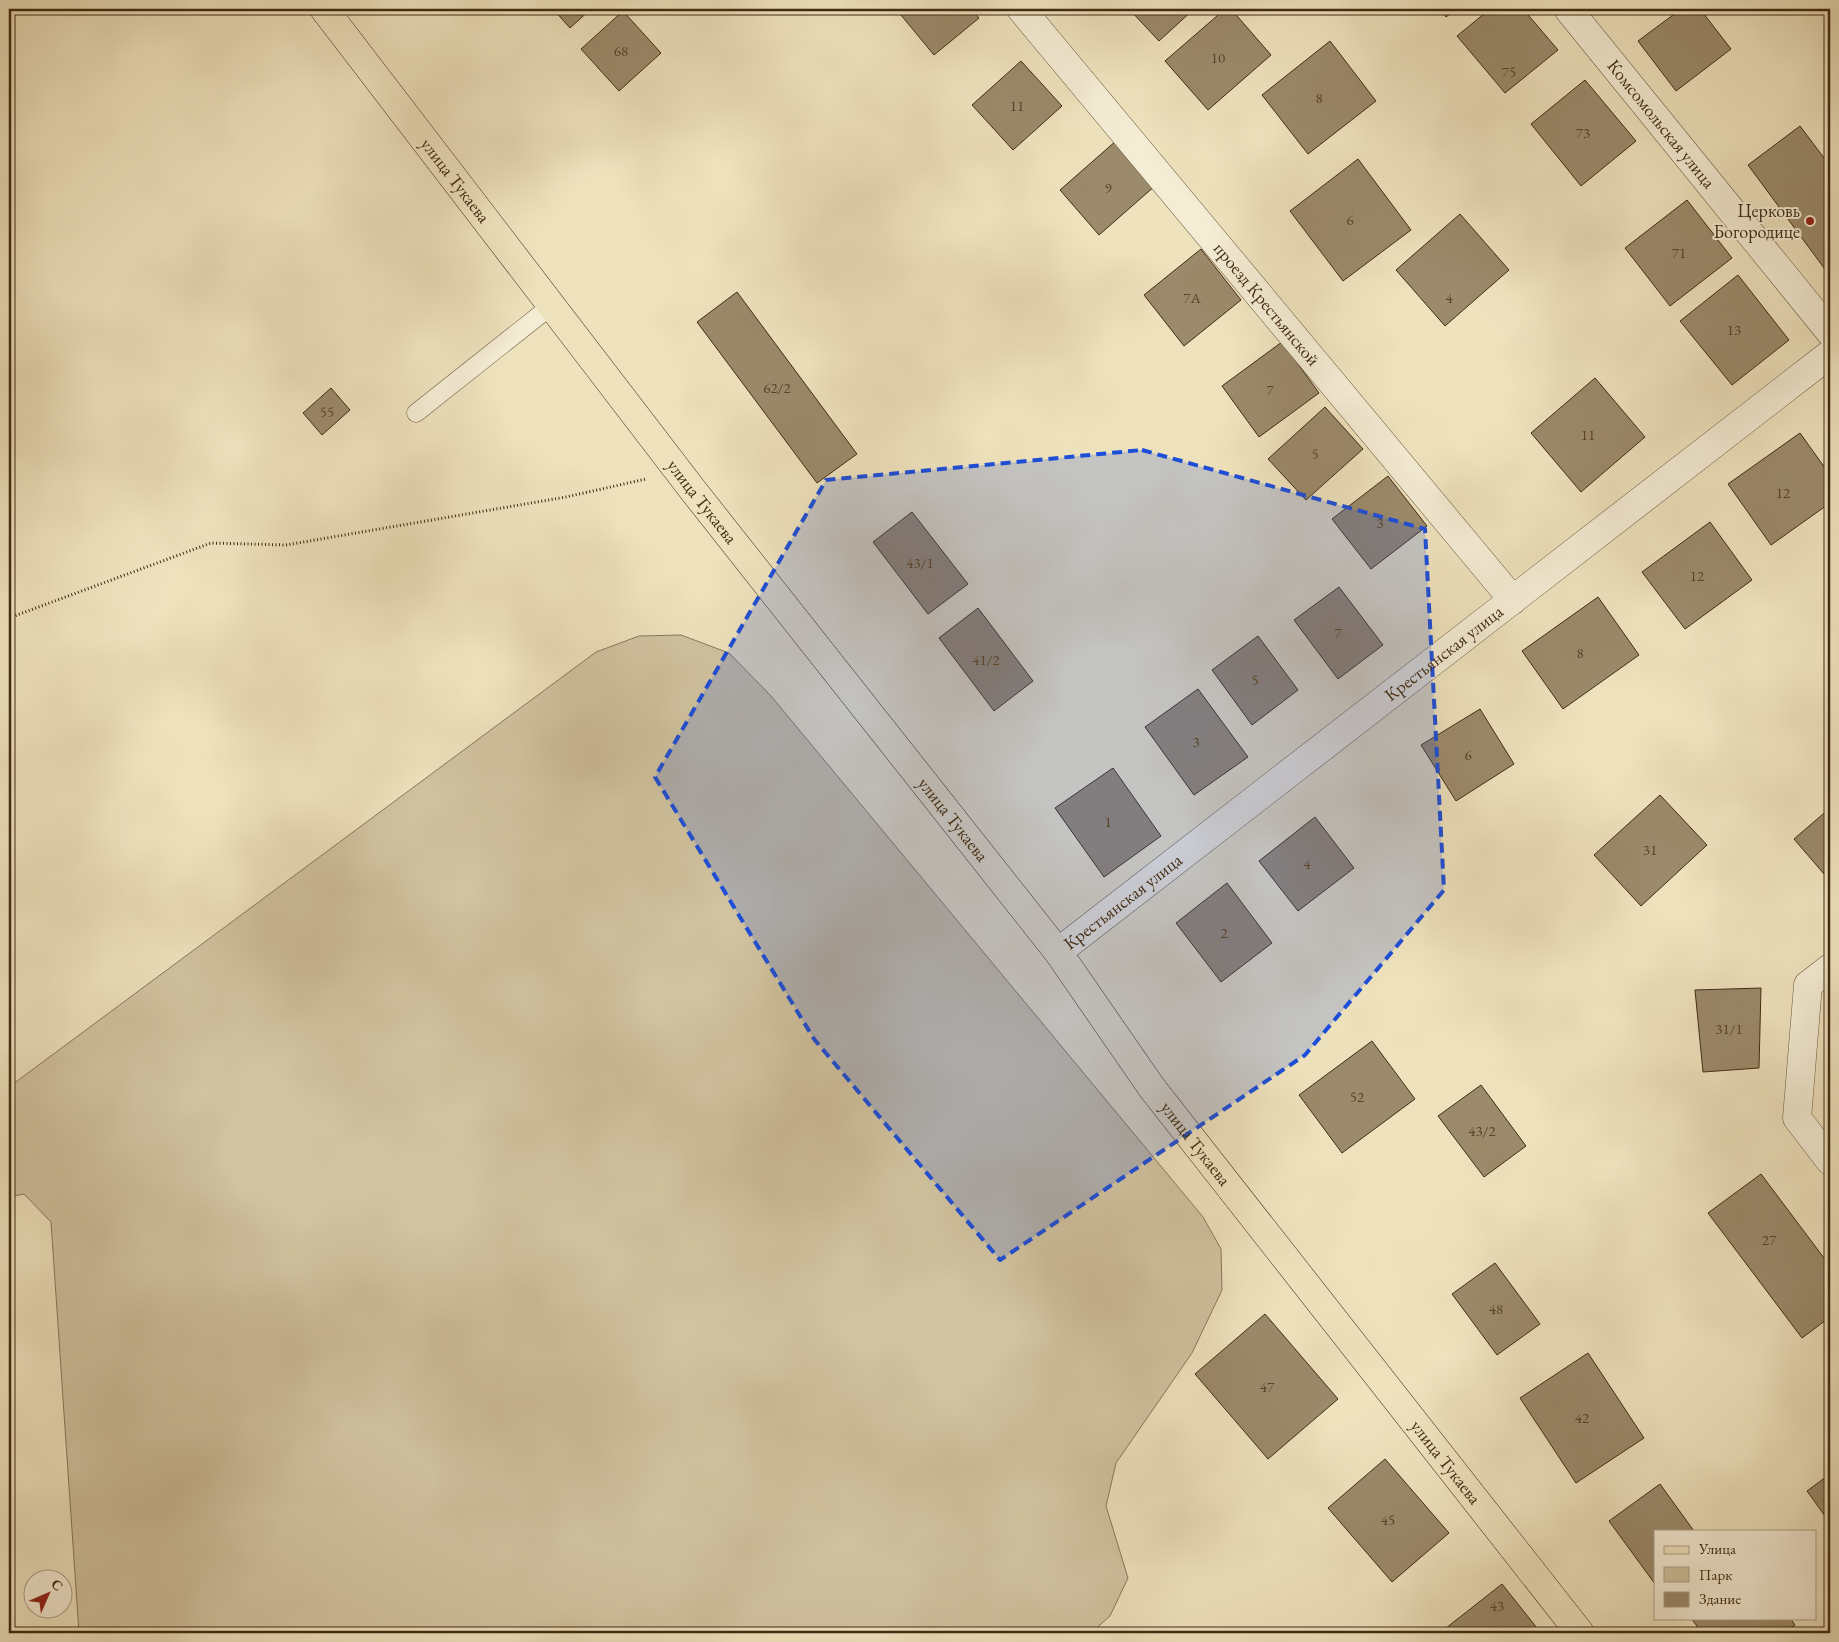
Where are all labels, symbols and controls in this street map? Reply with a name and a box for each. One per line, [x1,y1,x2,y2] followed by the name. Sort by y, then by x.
[614,41,628,60] house number: 68
[1211,48,1225,67] house number: 10
[1603,55,1721,193] street label: Комсомольская улица
[1502,62,1516,81] house number: 75
[1315,88,1323,107] house number: 8
[1010,96,1024,115] house number: 11
[1576,123,1590,142] house number: 73
[416,133,496,228] street label: улица Тукаева
[1104,178,1112,197] house number: 9
[1713,199,1800,243] place label: Церковь Богородице
[1346,210,1354,229] house number: 6
[1804,215,1816,227] marker: Церковь Богородице
[1209,237,1326,371] street label: проезд Крестьянской
[1672,243,1686,262] house number: 71
[1183,288,1201,307] house number: 7А
[1445,288,1453,307] house number: 4
[1727,320,1741,339] house number: 13
[763,378,792,397] house number: 62/2
[1266,380,1274,399] house number: 7
[320,402,334,421] house number: 55
[1581,425,1595,444] house number: 11
[1311,444,1319,463] house number: 5
[662,454,743,549] street label: улица Тукаева
[1776,483,1791,502] house number: 12
[1376,513,1384,532] house number: 3
[906,553,934,572] house number: 43/1
[1690,566,1705,585] house number: 12
[1380,599,1508,706] street label: Крестьянская улица
[1334,623,1342,642] house number: 7
[1576,643,1584,662] house number: 8
[972,650,1001,669] house number: 41/2
[1251,670,1259,689] house number: 5
[1192,732,1200,751] house number: 3
[1464,745,1472,764] house number: 6
[913,772,994,867] street label: улица Тукаева
[1104,812,1112,831] house number: 1
[1643,840,1657,859] house number: 31
[1059,848,1187,955] street label: Крестьянская улица
[1303,854,1311,873] house number: 4
[1220,923,1228,942] house number: 2
[1715,1019,1743,1038] house number: 31/1
[1350,1087,1365,1106] house number: 52
[1156,1096,1237,1191] street label: улица Тукаева
[1468,1121,1497,1140] house number: 43/2
[1762,1230,1777,1249] house number: 27
[1489,1299,1503,1318] house number: 48
[1260,1377,1275,1396] house number: 47
[1575,1408,1590,1427] house number: 42
[1406,1415,1487,1509] street label: улица Тукаева
[1381,1510,1395,1529] house number: 45
[1654,1530,1816,1620] legend
[1698,1539,1736,1558] text: Улица
[1699,1565,1732,1584] text: Парк
[22,1570,72,1620] north arrow
[47,1575,67,1595] text: С
[1699,1589,1741,1608] text: Здание
[1490,1596,1504,1615] house number: 43

